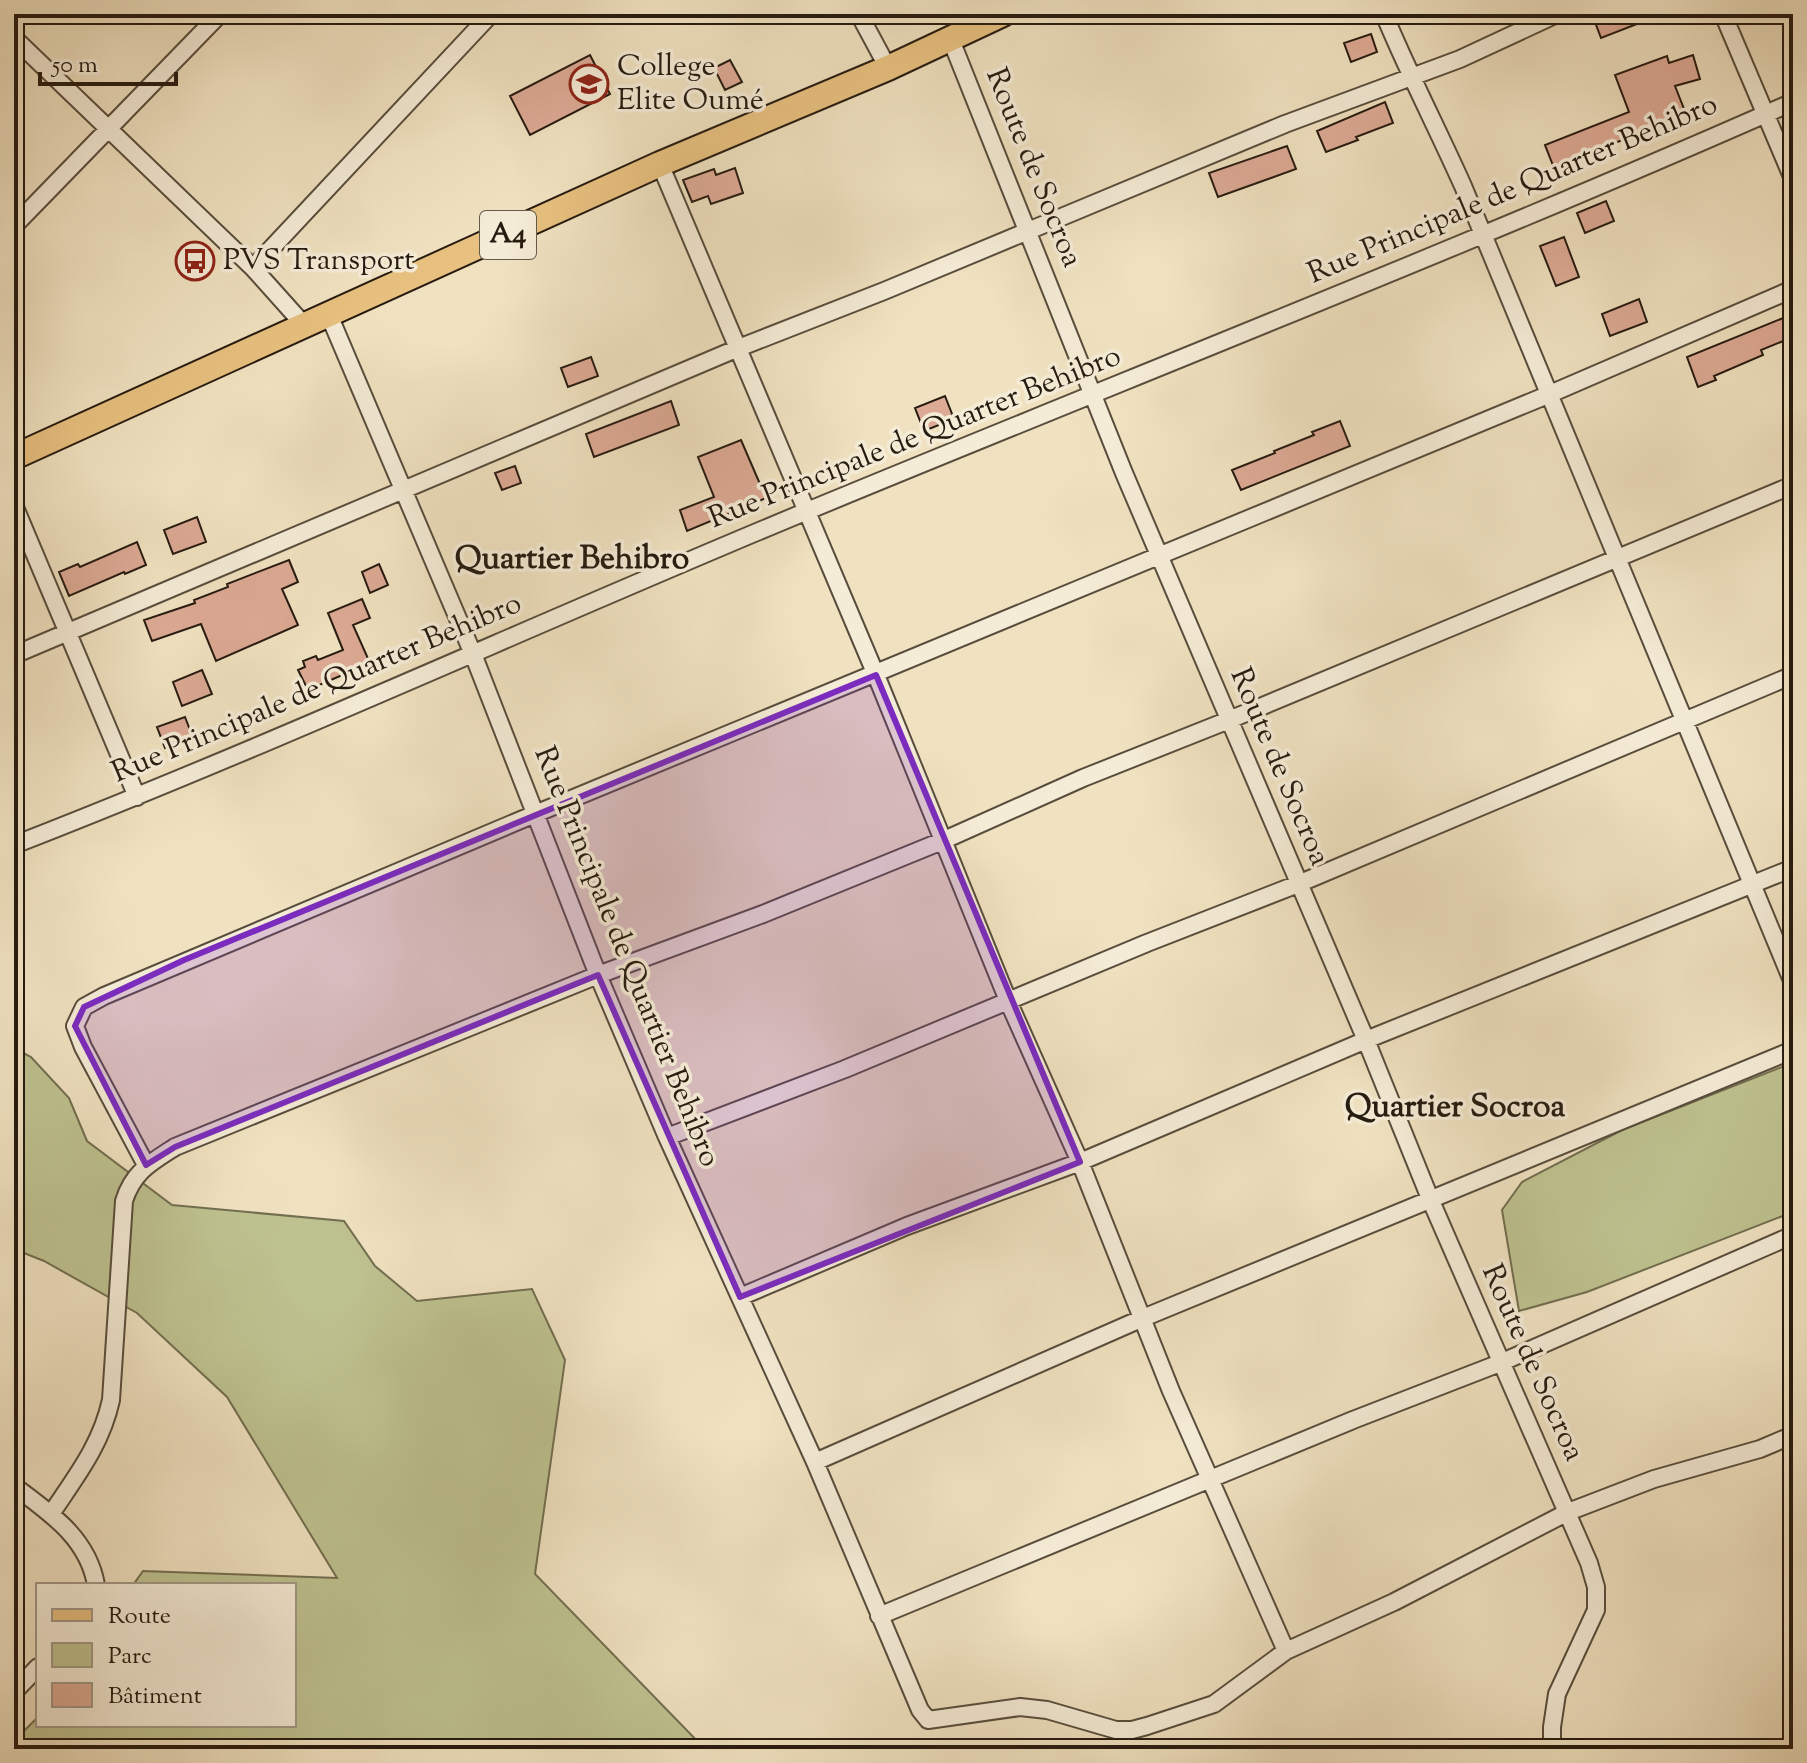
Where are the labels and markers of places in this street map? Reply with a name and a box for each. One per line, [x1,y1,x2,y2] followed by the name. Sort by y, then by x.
[617,46,764,123] place label: College Elite Oumé
[568,63,610,105] school or university icon: College Elite Oumé
[174,240,216,282] bus stop icon: PVS Transport
[223,240,415,283] place label: PVS Transport

